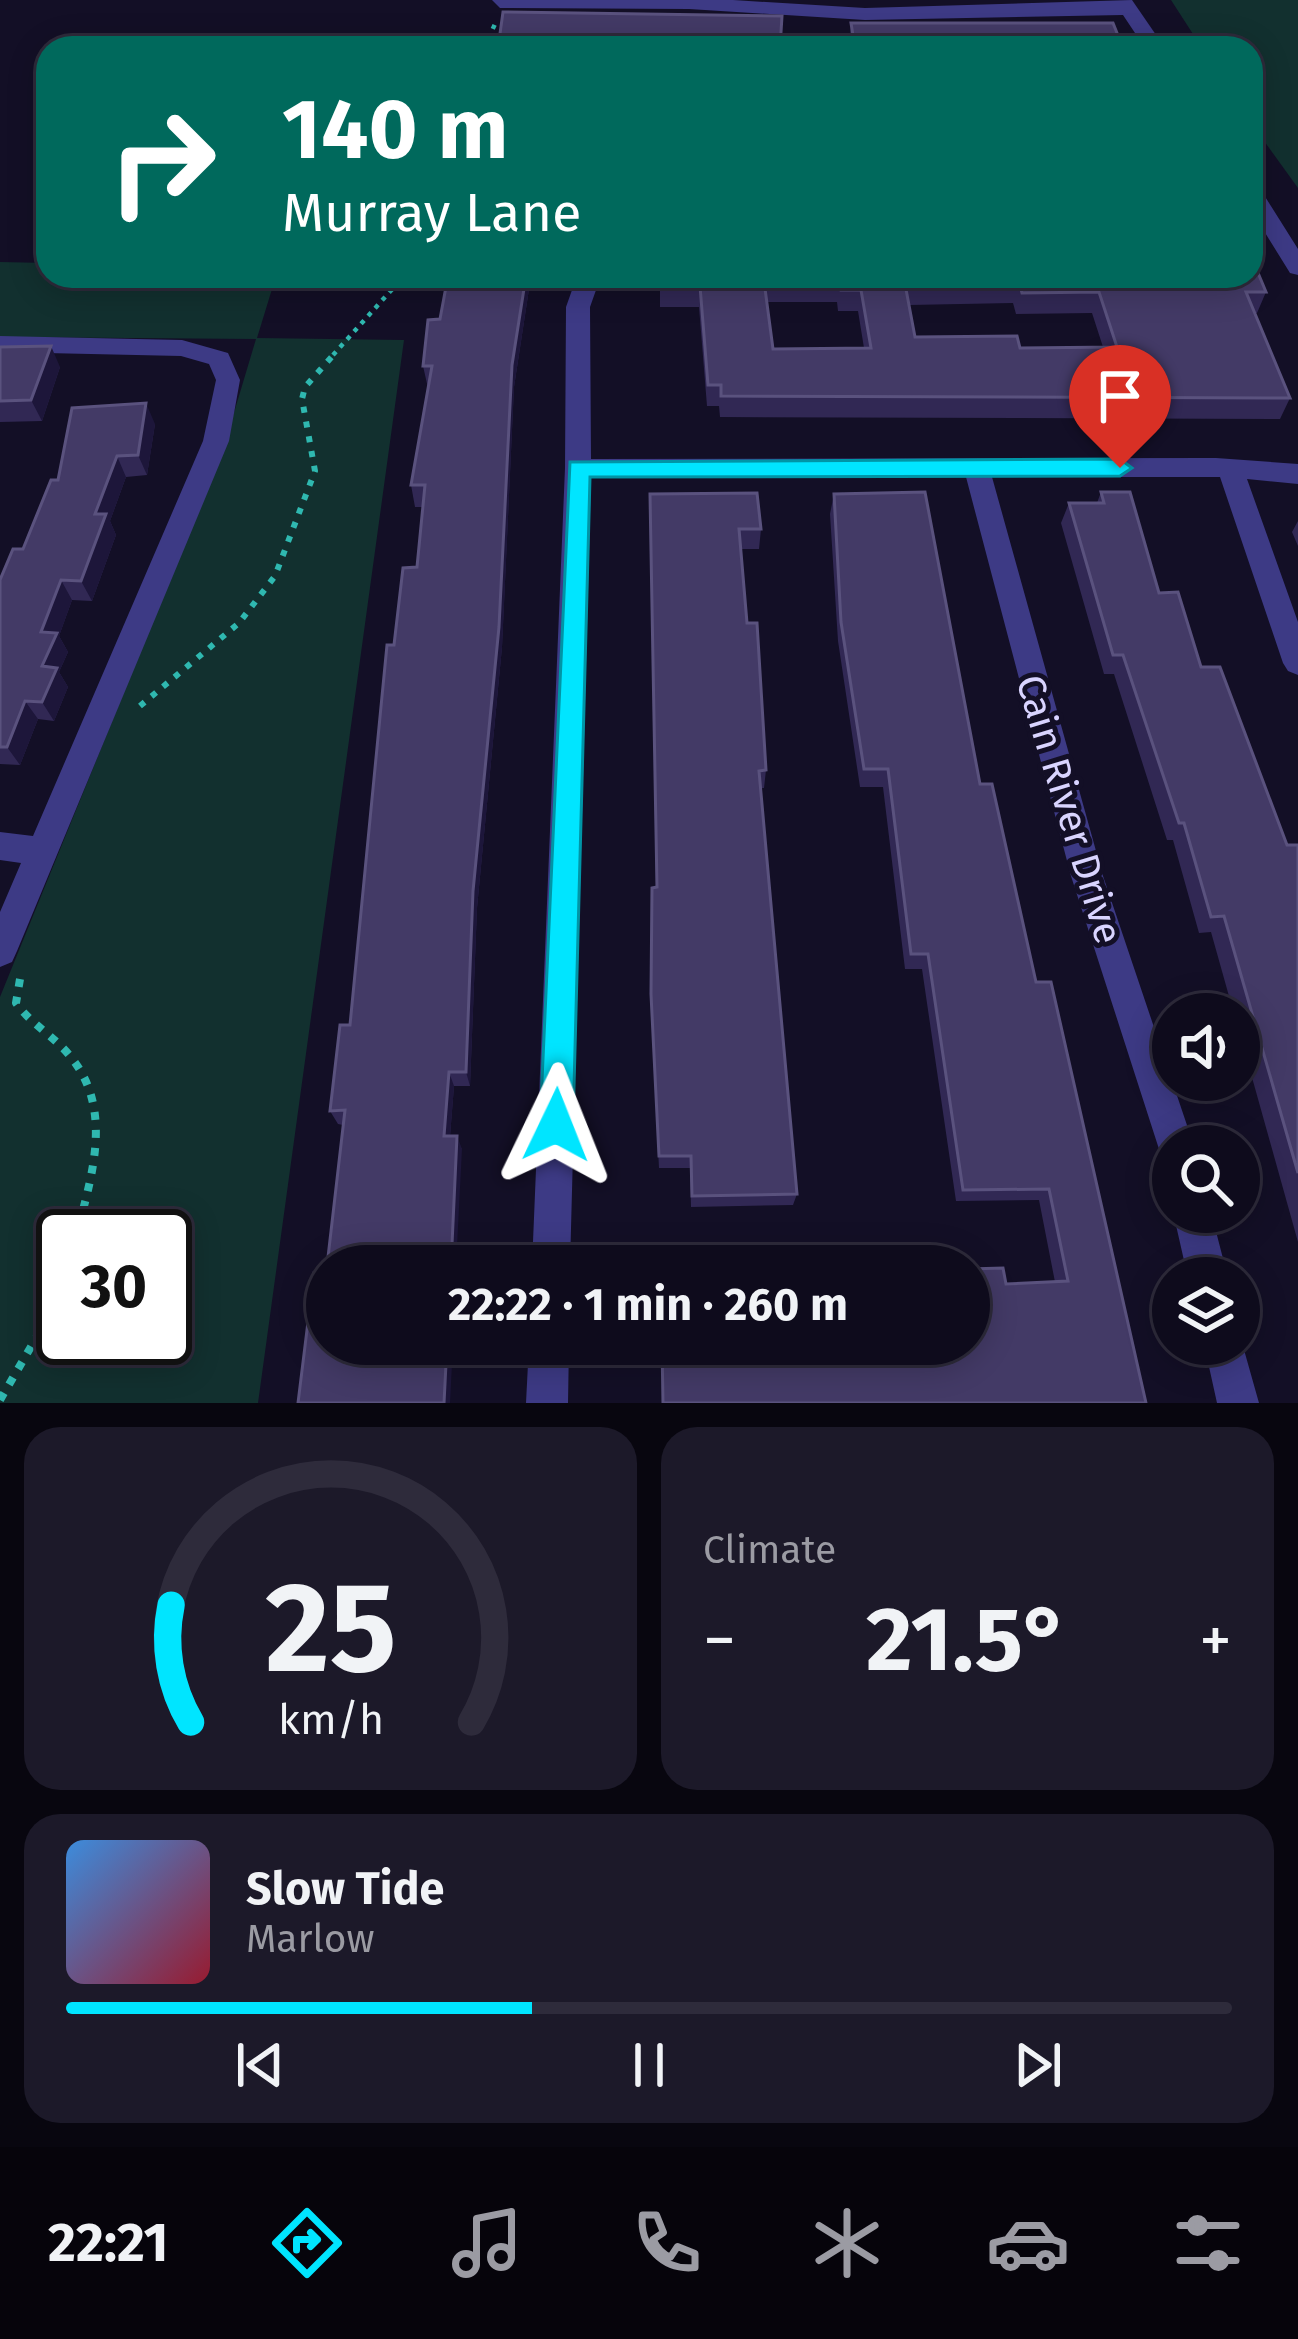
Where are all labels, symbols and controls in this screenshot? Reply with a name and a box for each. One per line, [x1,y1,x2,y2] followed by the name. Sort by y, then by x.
[282,79,508,180] text: 140 m
[84,84,240,240] icon: right
[282,181,581,245] text: Murray Lane
[1069,345,1171,468] pin
[1087,363,1153,429] icon: arrive
[1006,669,1132,949] street label: Cain River Drive
[1152,993,1260,1365] map controls
[1152,993,1260,1101] button: sound
[493,1062,619,1188] position arrow
[1152,1125,1260,1233] button: search
[36,1209,192,1365] speed limit sign: 30
[1152,1257,1260,1365] button: layers
[448,1278,848,1332] text: 22:22 · 1 min · 260 m
[703,1527,836,1573] text: Climate
[265,1554,396,1704] text: 25
[866,1586,1069,1694] text: 21.5°
[703,1601,736,1680] text: −
[1199,1601,1232,1680] text: +
[277,1693,384,1744] text: km/h
[246,1862,444,1916] text: Slow Tide
[246,1916,375,1962] text: Marlow
[227,2032,293,2098] icon: previous
[616,2032,682,2098] icon: pause
[1005,2032,1071,2098] icon: next
[265,2201,349,2285] icon: directions
[445,2201,529,2285] icon: music
[625,2201,709,2285] icon: phone
[805,2201,889,2285] icon: climate
[986,2201,1070,2285] icon: car
[1166,2201,1250,2285] icon: filters
[48,2211,169,2275] text: 22:21

